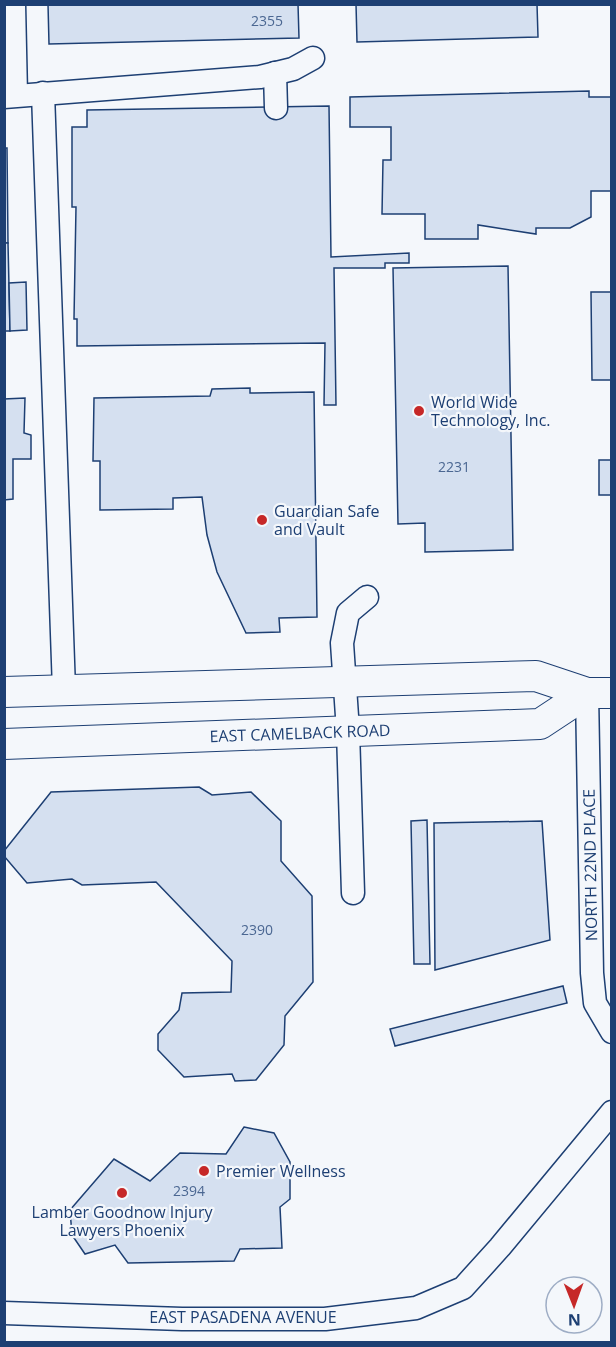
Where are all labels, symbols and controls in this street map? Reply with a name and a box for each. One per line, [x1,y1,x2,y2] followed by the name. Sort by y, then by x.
[251,11,283,30] house number: 2355
[431,391,551,431] place label: World Wide Technology, Inc.
[412,404,426,418] marker: World Wide Technology, Inc.
[438,457,470,476] house number: 2231
[274,500,380,540] place label: Guardian Safe and Vault
[255,513,269,527] marker: Guardian Safe and Vault
[209,719,391,747] street label: EAST CAMELBACK ROAD
[578,789,602,941] street label: NORTH 22ND PLACE
[241,920,273,939] house number: 2390
[216,1160,346,1182] place label: Premier Wellness
[197,1164,211,1178] marker: Premier Wellness
[173,1181,205,1200] house number: 2394
[115,1186,129,1200] marker: Lamber Goodnow Injury Lawyers Phoenix
[32,1201,213,1241] place label: Lamber Goodnow Injury Lawyers Phoenix
[544,1275,604,1335] north arrow
[149,1306,337,1328] street label: EAST PASADENA AVENUE
[568,1309,581,1331] text: N

